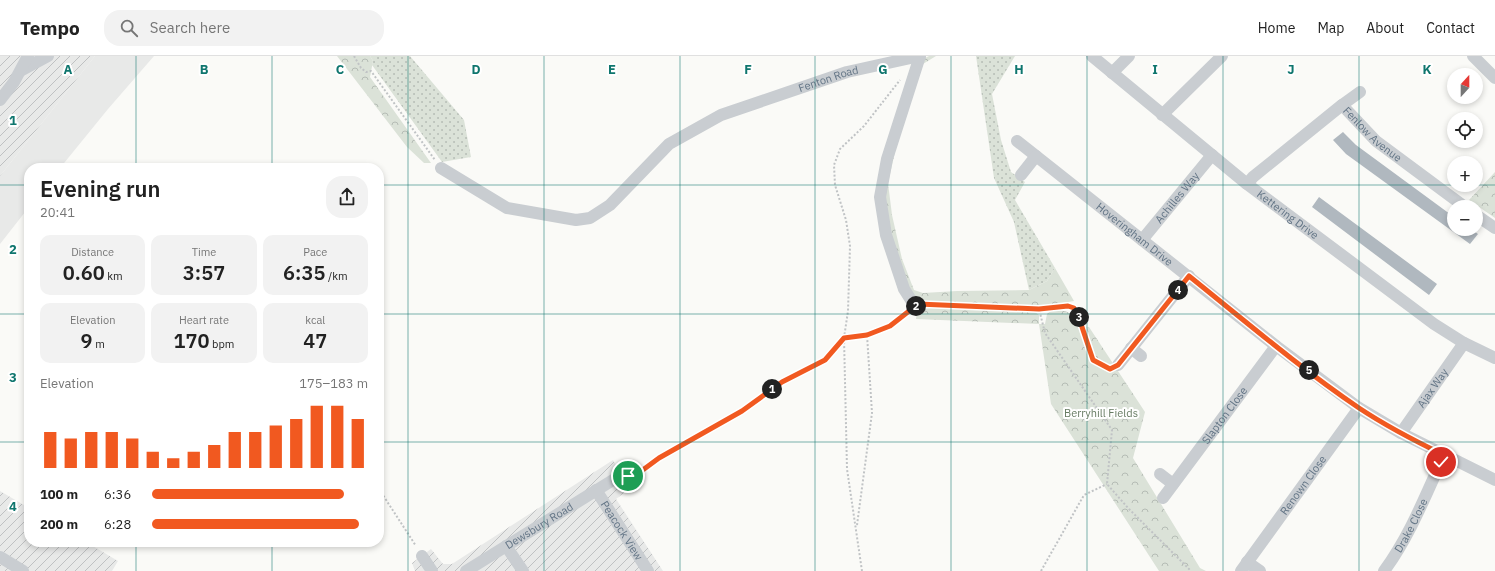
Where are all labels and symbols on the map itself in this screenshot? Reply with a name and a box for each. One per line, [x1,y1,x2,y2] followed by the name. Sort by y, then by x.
[64,61,73,78] text: A
[200,61,209,78] text: B
[336,61,345,78] text: C
[471,61,481,78] text: D
[608,61,616,78] text: E
[744,61,752,78] text: F
[878,61,888,78] text: G
[1014,61,1024,78] text: H
[1152,61,1158,78] text: I
[1287,61,1295,78] text: J
[1422,61,1432,78] text: K
[797,63,860,95] street label: Fenton Road
[1447,68,1483,104] north arrow
[1340,104,1405,165] street label: Fenlow Avenue
[9,112,17,129] text: 1
[1152,169,1203,226] street label: Achilles Way
[1254,187,1321,242] street label: Kettering Drive
[1093,199,1176,269] street label: Hoveringham Drive
[9,241,17,258] text: 2
[1168,280,1188,300] pin: 4
[906,296,926,316] pin: 2
[1069,307,1089,327] pin: 3
[1299,360,1319,380] pin: 5
[1414,365,1451,410] street label: Ajax Way
[9,369,17,386] text: 3
[762,379,782,399] pin: 1
[1199,384,1250,447] street label: Slapton Close
[1064,406,1138,420] park label: Berryhill Fields
[1424,445,1458,479] pin
[1277,453,1329,518] street label: Renown Close
[611,459,645,493] pin
[1391,496,1431,555] street label: Drake Close
[9,498,17,515] text: 4
[598,498,646,563] street label: Peacock View
[503,499,576,552] street label: Dewsbury Road

